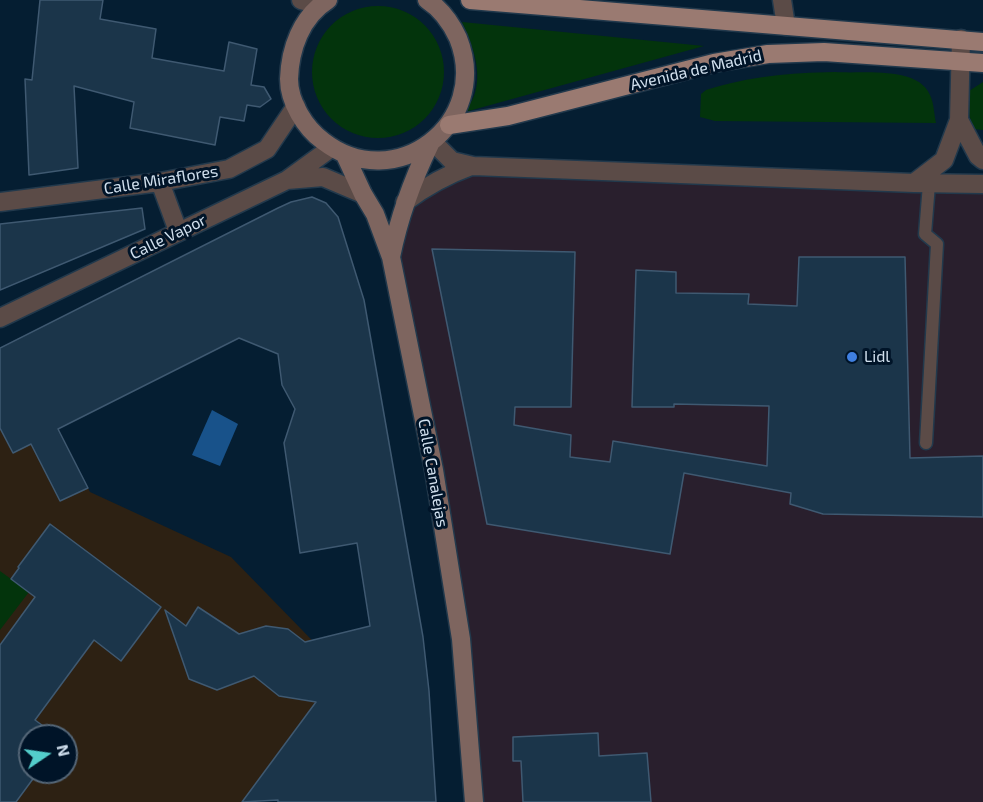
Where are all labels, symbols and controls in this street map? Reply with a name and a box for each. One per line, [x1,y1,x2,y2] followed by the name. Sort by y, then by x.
[628,46,764,94] street label: Avenida de Madrid
[102,161,220,199] street label: Calle Miraflores
[127,210,209,264] street label: Calle Vapor
[864,347,890,367] place label: Lidl
[845,350,859,364] marker: Lidl
[414,417,452,529] street label: Calle Canalejas
[18,724,78,784] north arrow
[54,743,75,758] text: N

